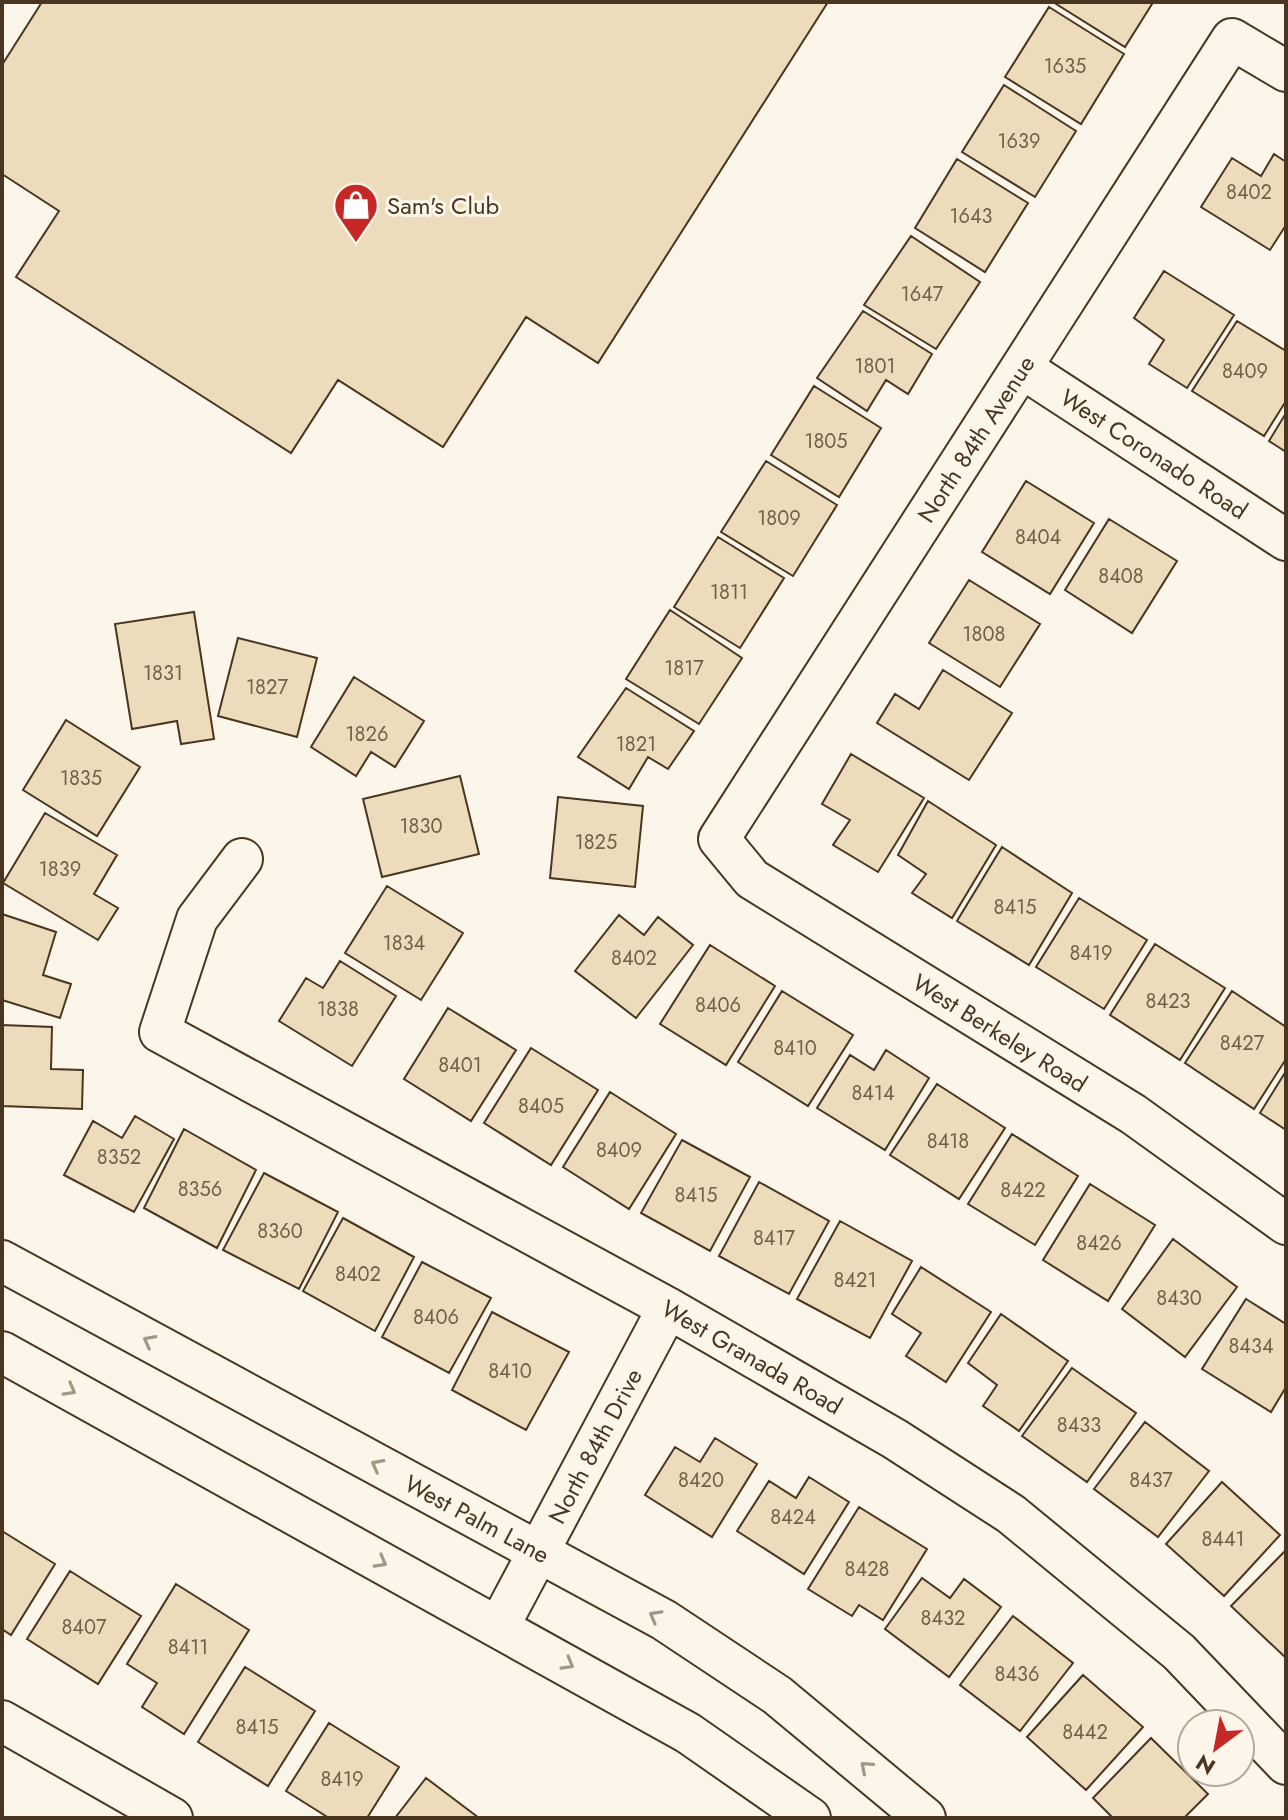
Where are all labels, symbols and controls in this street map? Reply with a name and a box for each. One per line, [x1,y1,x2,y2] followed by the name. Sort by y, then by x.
[1044,52,1086,81] house number: 1635
[998,127,1040,156] house number: 1639
[1226,178,1272,207] house number: 8402
[332,181,380,244] shop icon: Sam's Club
[387,188,499,223] place label: Sam's Club
[949,202,993,231] house number: 1643
[901,280,944,309] house number: 1647
[909,349,1043,529] street label: North 84th Avenue
[855,352,895,381] house number: 1801
[1222,357,1268,386] house number: 8409
[1053,380,1255,528] street label: West Coronado Road
[804,427,848,456] house number: 1805
[757,504,801,533] house number: 1809
[1015,523,1061,552] house number: 8404
[1098,562,1144,591] house number: 8408
[710,578,748,607] house number: 1811
[963,620,1005,649] house number: 1808
[664,654,704,683] house number: 1817
[143,659,183,688] house number: 1831
[246,673,288,702] house number: 1827
[346,720,388,749] house number: 1826
[616,730,656,759] house number: 1821
[60,764,102,793] house number: 1835
[400,812,442,841] house number: 1830
[575,828,617,857] house number: 1825
[39,855,81,884] house number: 1839
[994,893,1036,922] house number: 8415
[383,929,426,958] house number: 1834
[1069,939,1113,968] house number: 8419
[611,944,657,973] house number: 8402
[906,965,1094,1101] street label: West Berkeley Road
[1146,987,1191,1016] house number: 8423
[695,991,741,1020] house number: 8406
[317,995,359,1024] house number: 1838
[1220,1029,1265,1058] house number: 8427
[773,1034,817,1063] house number: 8410
[438,1051,482,1080] house number: 8401
[851,1079,895,1108] house number: 8414
[518,1092,564,1121] house number: 8405
[927,1127,969,1156] house number: 8418
[596,1136,642,1165] house number: 8409
[97,1143,141,1172] house number: 8352
[178,1175,222,1204] house number: 8356
[1000,1176,1046,1205] house number: 8422
[675,1181,717,1210] house number: 8415
[257,1217,303,1246] house number: 8360
[753,1224,796,1253] house number: 8417
[1076,1229,1122,1258] house number: 8426
[335,1260,381,1289] house number: 8402
[834,1266,876,1295] house number: 8421
[1156,1284,1202,1313] house number: 8430
[655,1291,849,1423] street label: West Granada Road
[413,1303,459,1332] house number: 8406
[1228,1332,1274,1361] house number: 8434
[143,1335,157,1350] one-way arrow
[488,1357,532,1386] house number: 8410
[539,1362,651,1530] street label: North 84th Drive
[62,1380,76,1396] one-way arrow
[1057,1411,1101,1440] house number: 8433
[371,1459,386,1474] one-way arrow
[398,1466,556,1572] street label: West Palm Lane
[678,1466,724,1495] house number: 8420
[1129,1466,1173,1495] house number: 8437
[770,1503,816,1532] house number: 8424
[1201,1525,1245,1554] house number: 8441
[373,1552,388,1567] one-way arrow
[845,1555,889,1584] house number: 8428
[921,1604,965,1633] house number: 8432
[649,1610,663,1625] one-way arrow
[61,1613,107,1642] house number: 8407
[168,1633,208,1662] house number: 8411
[559,1654,574,1670] one-way arrow
[994,1660,1040,1689] house number: 8436
[1176,1708,1256,1788] north arrow
[236,1713,278,1742] house number: 8415
[1062,1718,1108,1747] house number: 8442
[1190,1747,1221,1783] text: N
[861,1762,876,1777] one-way arrow
[320,1765,364,1794] house number: 8419

